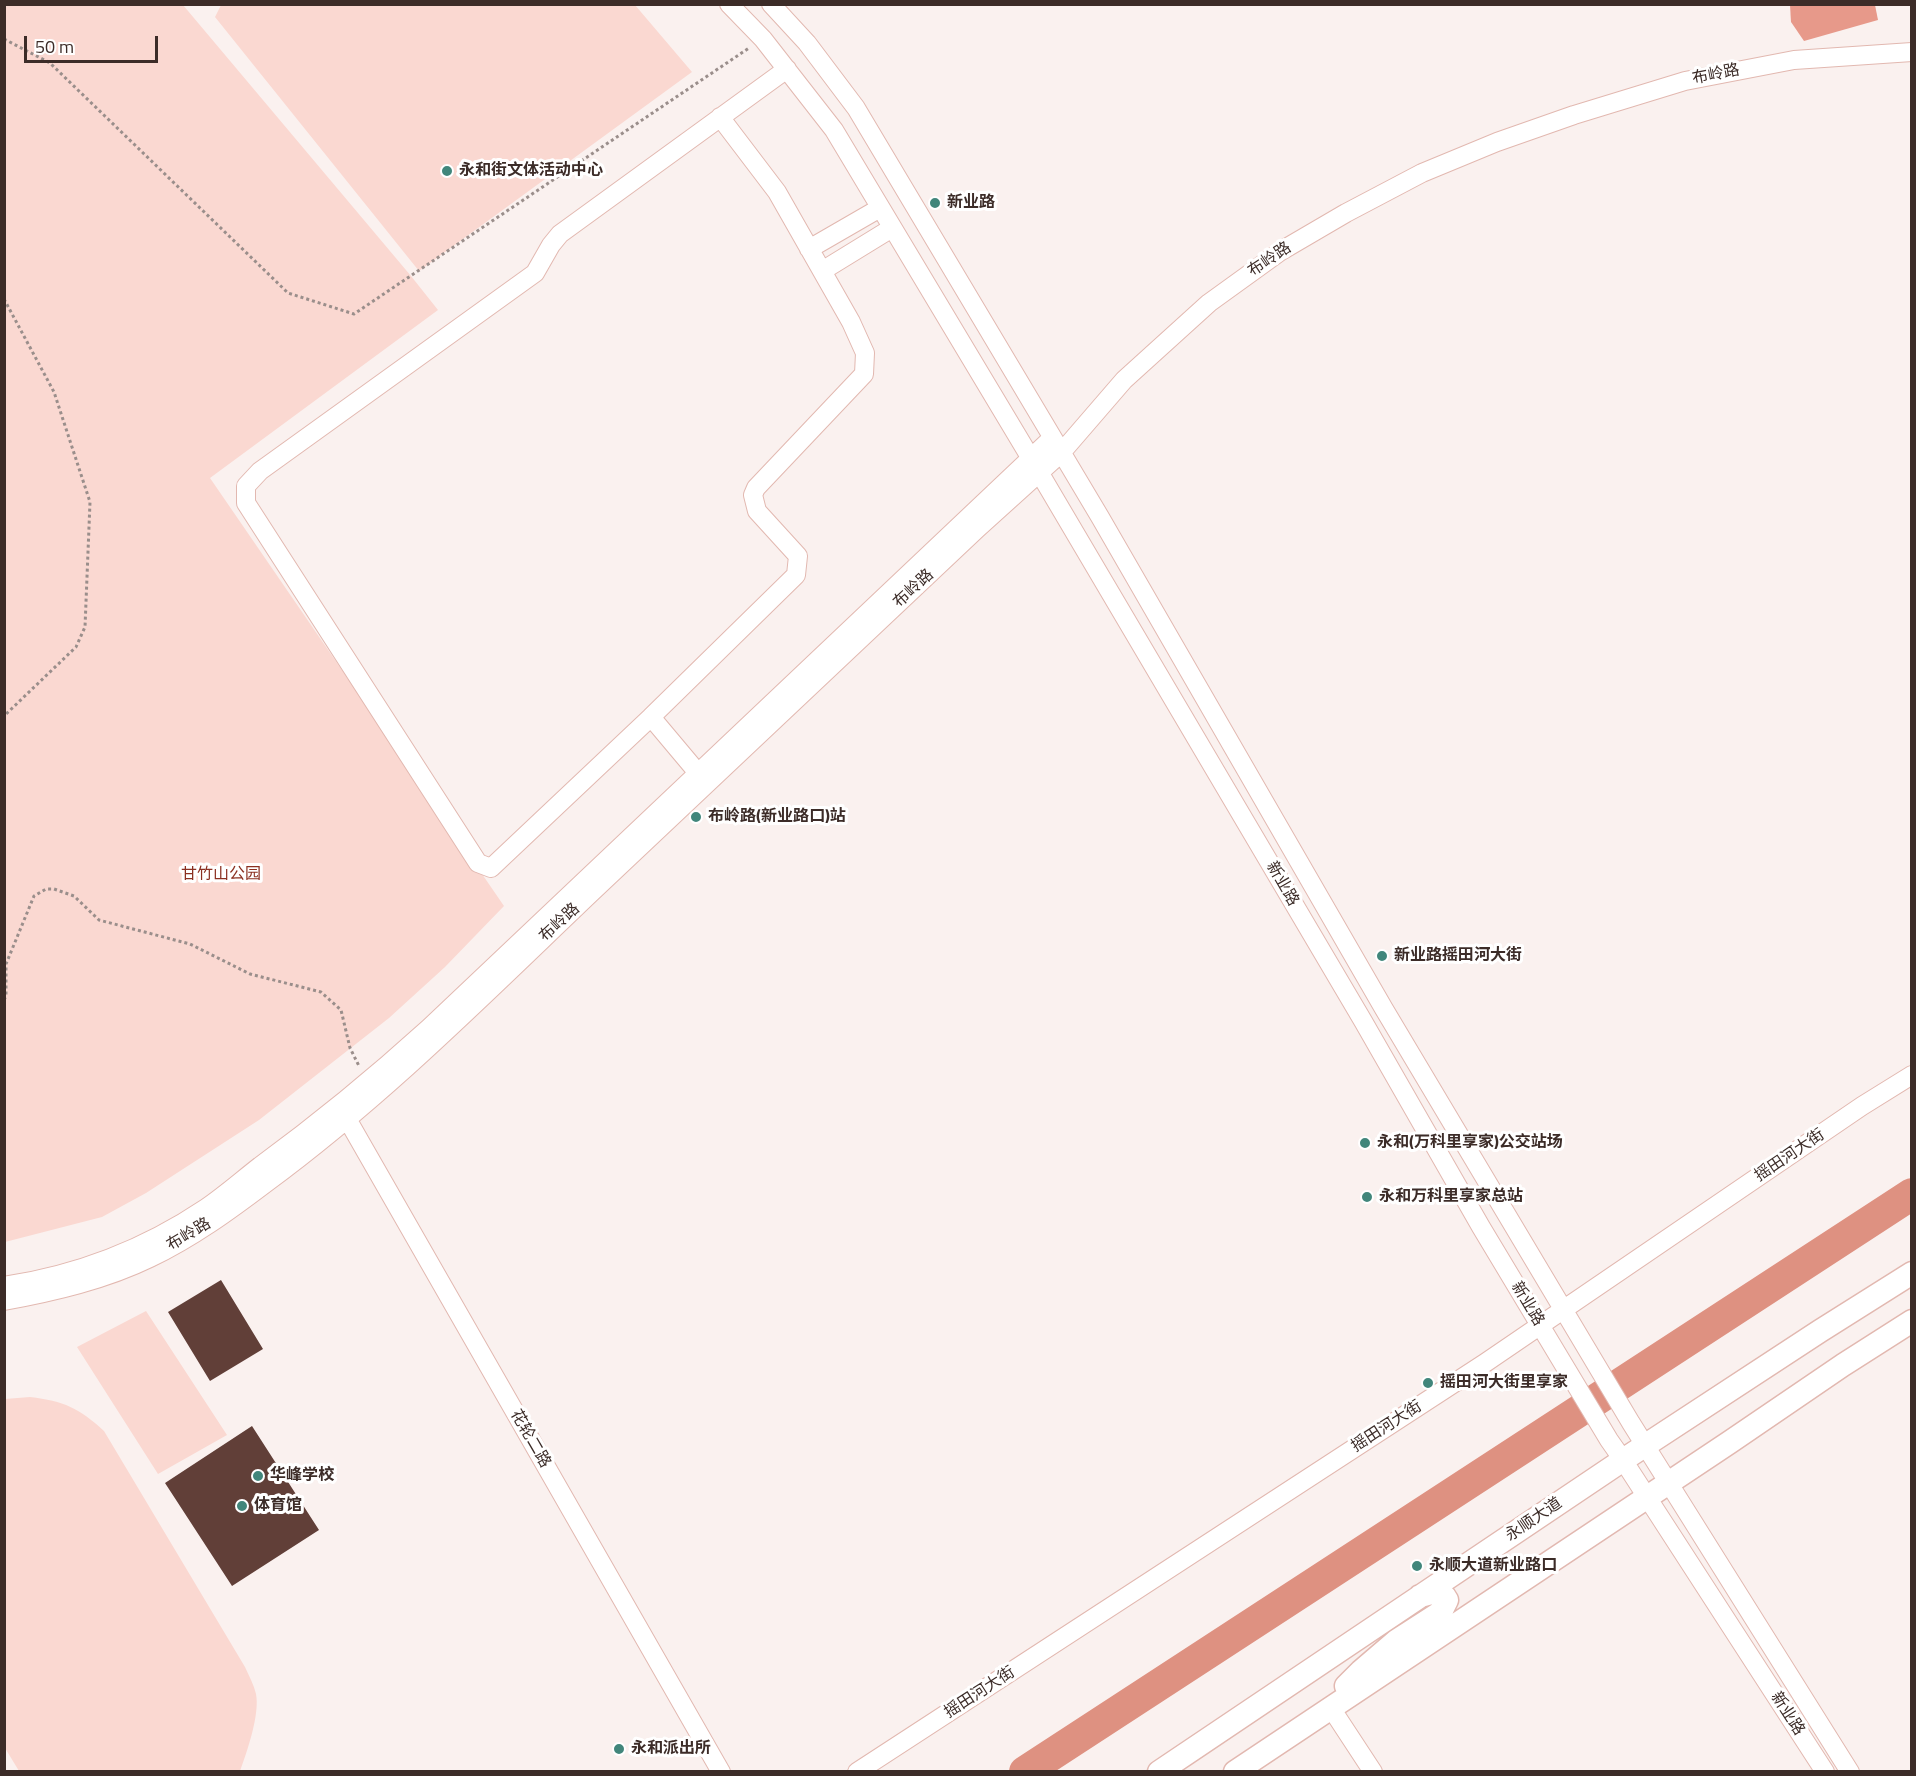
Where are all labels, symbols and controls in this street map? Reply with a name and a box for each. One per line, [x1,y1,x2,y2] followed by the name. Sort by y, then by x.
[27,24,160,62] scale bar
[35,33,74,60] text: 50 m
[1691,61,1741,89] street label: 布岭路
[459,161,603,181] place label: 永和街文体活动中心
[440,164,454,178] marker: 永和街文体活动中心
[947,193,995,213] place label: 新业路
[928,196,942,210] marker: 新业路
[1245,239,1295,281] street label: 布岭路
[890,566,938,612] street label: 布岭路
[708,807,846,827] place label: 布岭路(新业路口)站
[689,810,703,824] marker: 布岭路(新业路口)站
[1262,858,1302,910] street label: 新业路
[181,865,261,885] park label: 甘竹山公园
[536,900,584,946] street label: 布岭路
[1394,946,1522,966] place label: 新业路摇田河大街
[1375,949,1389,963] marker: 新业路摇田河大街
[1751,1126,1829,1186] street label: 摇田河大街
[1377,1133,1563,1153] place label: 永和(万科里享家)公交站场
[1358,1136,1372,1150] marker: 永和(万科里享家)公交站场
[1379,1187,1523,1207] place label: 永和万科里享家总站
[1360,1190,1374,1204] marker: 永和万科里享家总站
[163,1214,215,1256] street label: 布岭路
[1506,1278,1548,1330] street label: 新业路
[1440,1373,1568,1393] place label: 摇田河大街里享家
[1421,1376,1435,1390] marker: 摇田河大街里享家
[1348,1397,1426,1457] street label: 摇田河大街
[506,1406,554,1472] street label: 花轮二路
[270,1466,334,1486] place label: 华峰学校
[251,1469,265,1483] marker: 华峰学校
[1502,1494,1566,1546] street label: 永顺大道
[254,1496,302,1516] place label: 体育馆
[235,1499,249,1513] marker: 体育馆
[1429,1556,1557,1576] place label: 永顺大道新业路口
[1410,1559,1424,1573] marker: 永顺大道新业路口
[941,1663,1019,1723] street label: 摇田河大街
[1766,1689,1808,1739] street label: 新业路
[631,1739,711,1759] place label: 永和派出所
[612,1742,626,1756] marker: 永和派出所

